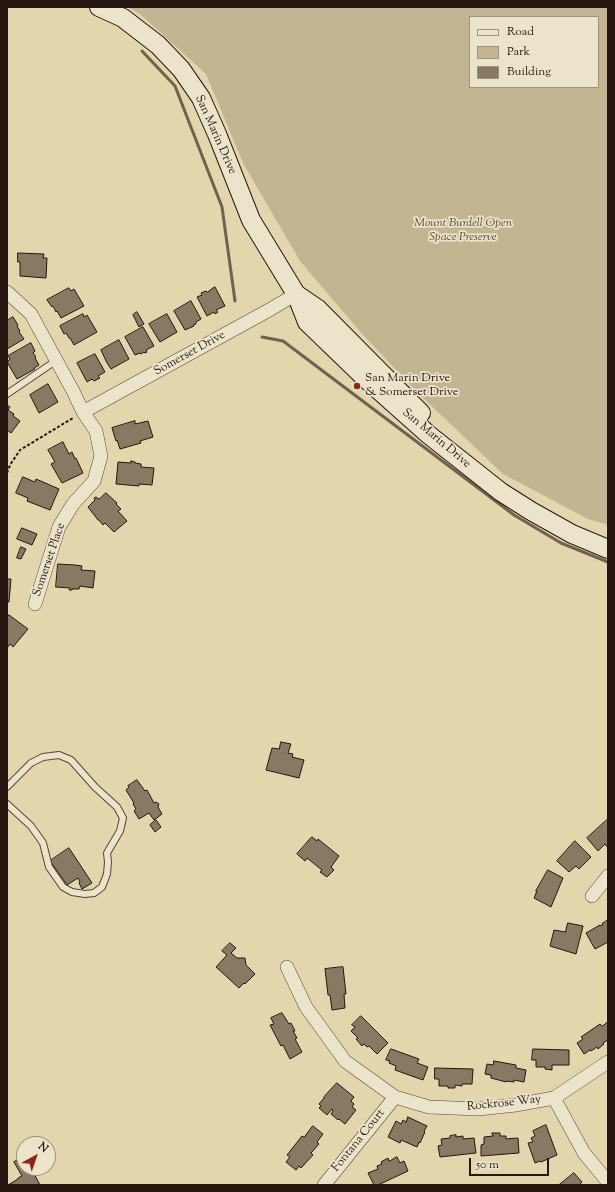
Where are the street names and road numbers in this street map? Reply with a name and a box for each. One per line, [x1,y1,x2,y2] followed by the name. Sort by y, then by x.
[191,93,239,177] street label: San Marin Drive
[152,328,228,380] street label: Somerset Drive
[399,406,473,472] street label: San Marin Drive
[31,521,69,599] street label: Somerset Place
[466,1093,542,1115] street label: Rockrose Way
[329,1107,389,1175] street label: Fontana Court

